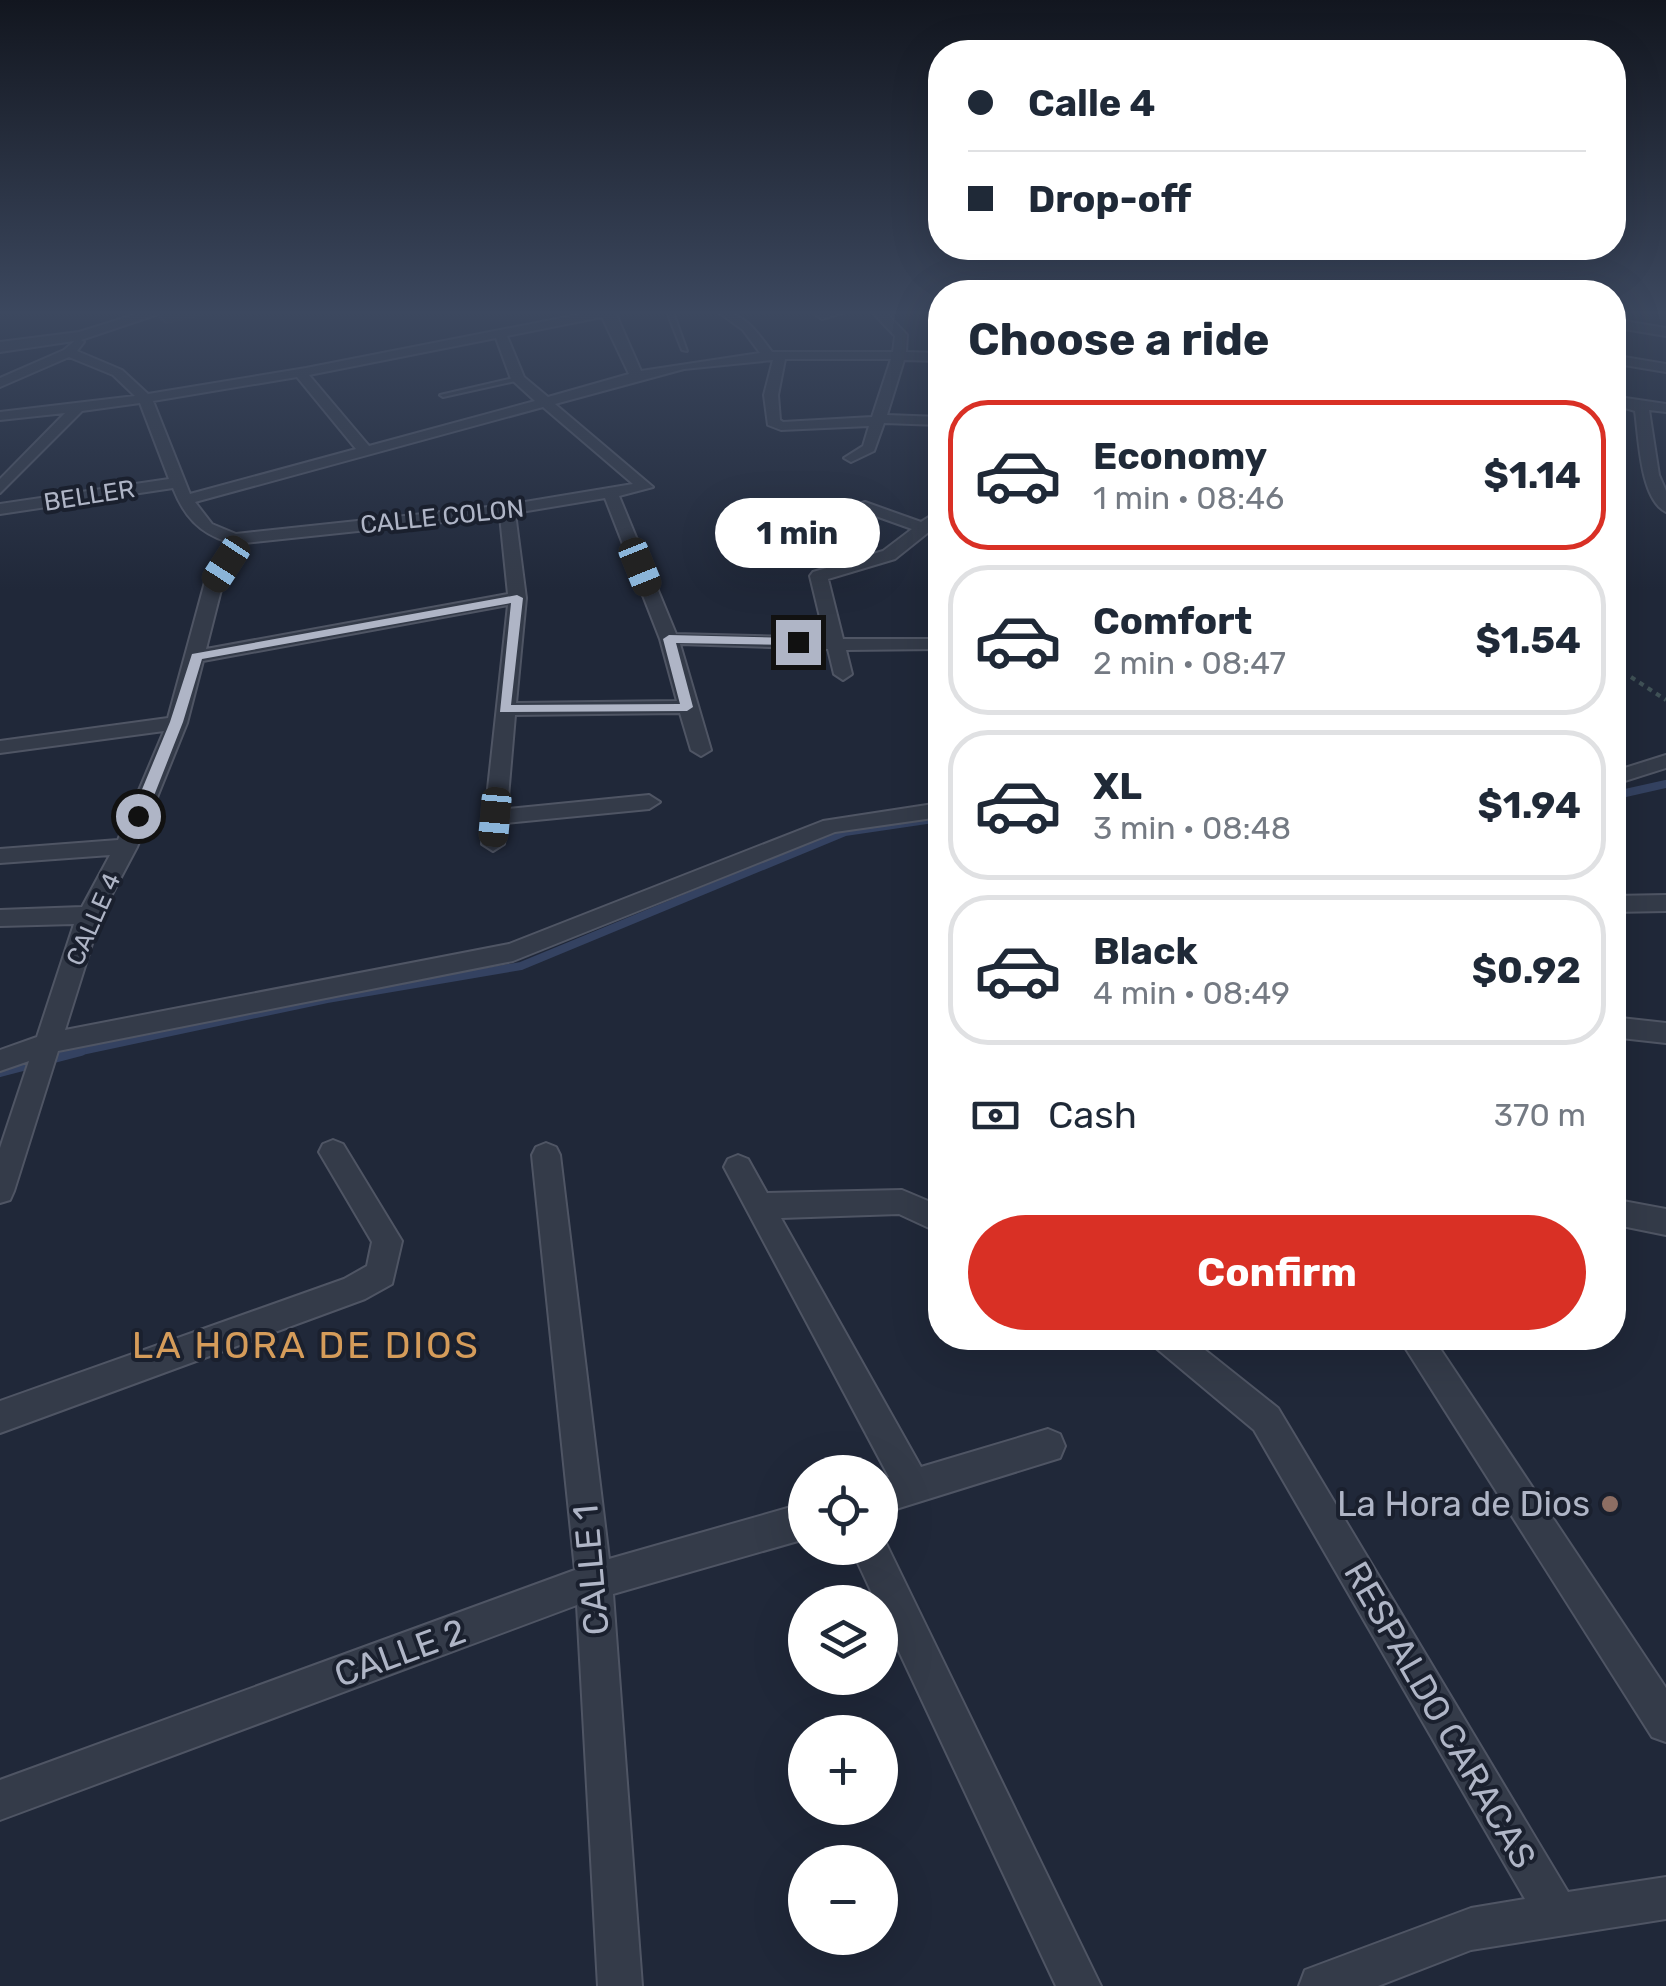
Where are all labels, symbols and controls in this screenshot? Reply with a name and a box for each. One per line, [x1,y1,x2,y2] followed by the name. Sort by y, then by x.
[1028,80,1155,126] text: Calle 4
[1028,176,1191,222] text: Drop-off
[968,313,1270,366] text: Choose a ride
[973,430,1063,520] icon: car
[1093,433,1267,479] text: Economy
[1484,452,1581,498] text: $1.14
[42,474,137,517] street label: BELLER
[1093,479,1284,517] text: 1 min · 08:46
[359,493,525,540] street label: CALLE COLON
[716,497,880,567] callout: 1 min
[757,514,838,552] text: 1 min
[197,531,255,597] car
[615,534,665,600] car
[973,595,1063,685] icon: car
[1093,598,1252,644] text: Comfort
[1475,617,1581,663] text: $1.54
[776,620,821,665] route end
[1093,644,1286,682] text: 2 min · 08:47
[973,760,1063,850] icon: car
[1093,763,1142,809] text: XL
[1477,782,1581,828] text: $1.94
[477,786,513,848] car
[116,794,161,839] route start
[1093,809,1291,847] text: 3 min · 08:48
[60,868,127,970] street label: CALLE 4
[973,925,1063,1015] icon: car
[1093,928,1198,974] text: Black
[1472,947,1581,993] text: $0.92
[1093,974,1290,1012] text: 4 min · 08:49
[968,1088,1023,1143] icon: cash
[1048,1092,1137,1138] text: Cash
[1494,1096,1586,1134] text: 370 m
[968,1215,1586,1330] button: Confirm
[132,1322,480,1368] district label: LA HORA DE DIOS
[788,1455,898,1955] map controls
[788,1455,898,1565] button: locate
[1337,1483,1590,1525] place label: La Hora de Dios
[1599,1493,1621,1515] marker: La Hora de Dios
[564,1503,618,1637] street label: CALLE 1
[1335,1554,1545,1876] street label: RESPALDO CARACAS
[788,1585,898,1695] button: layers
[329,1610,471,1696] street label: CALLE 2
[788,1715,898,1825] button: +
[788,1845,898,1955] button: −

